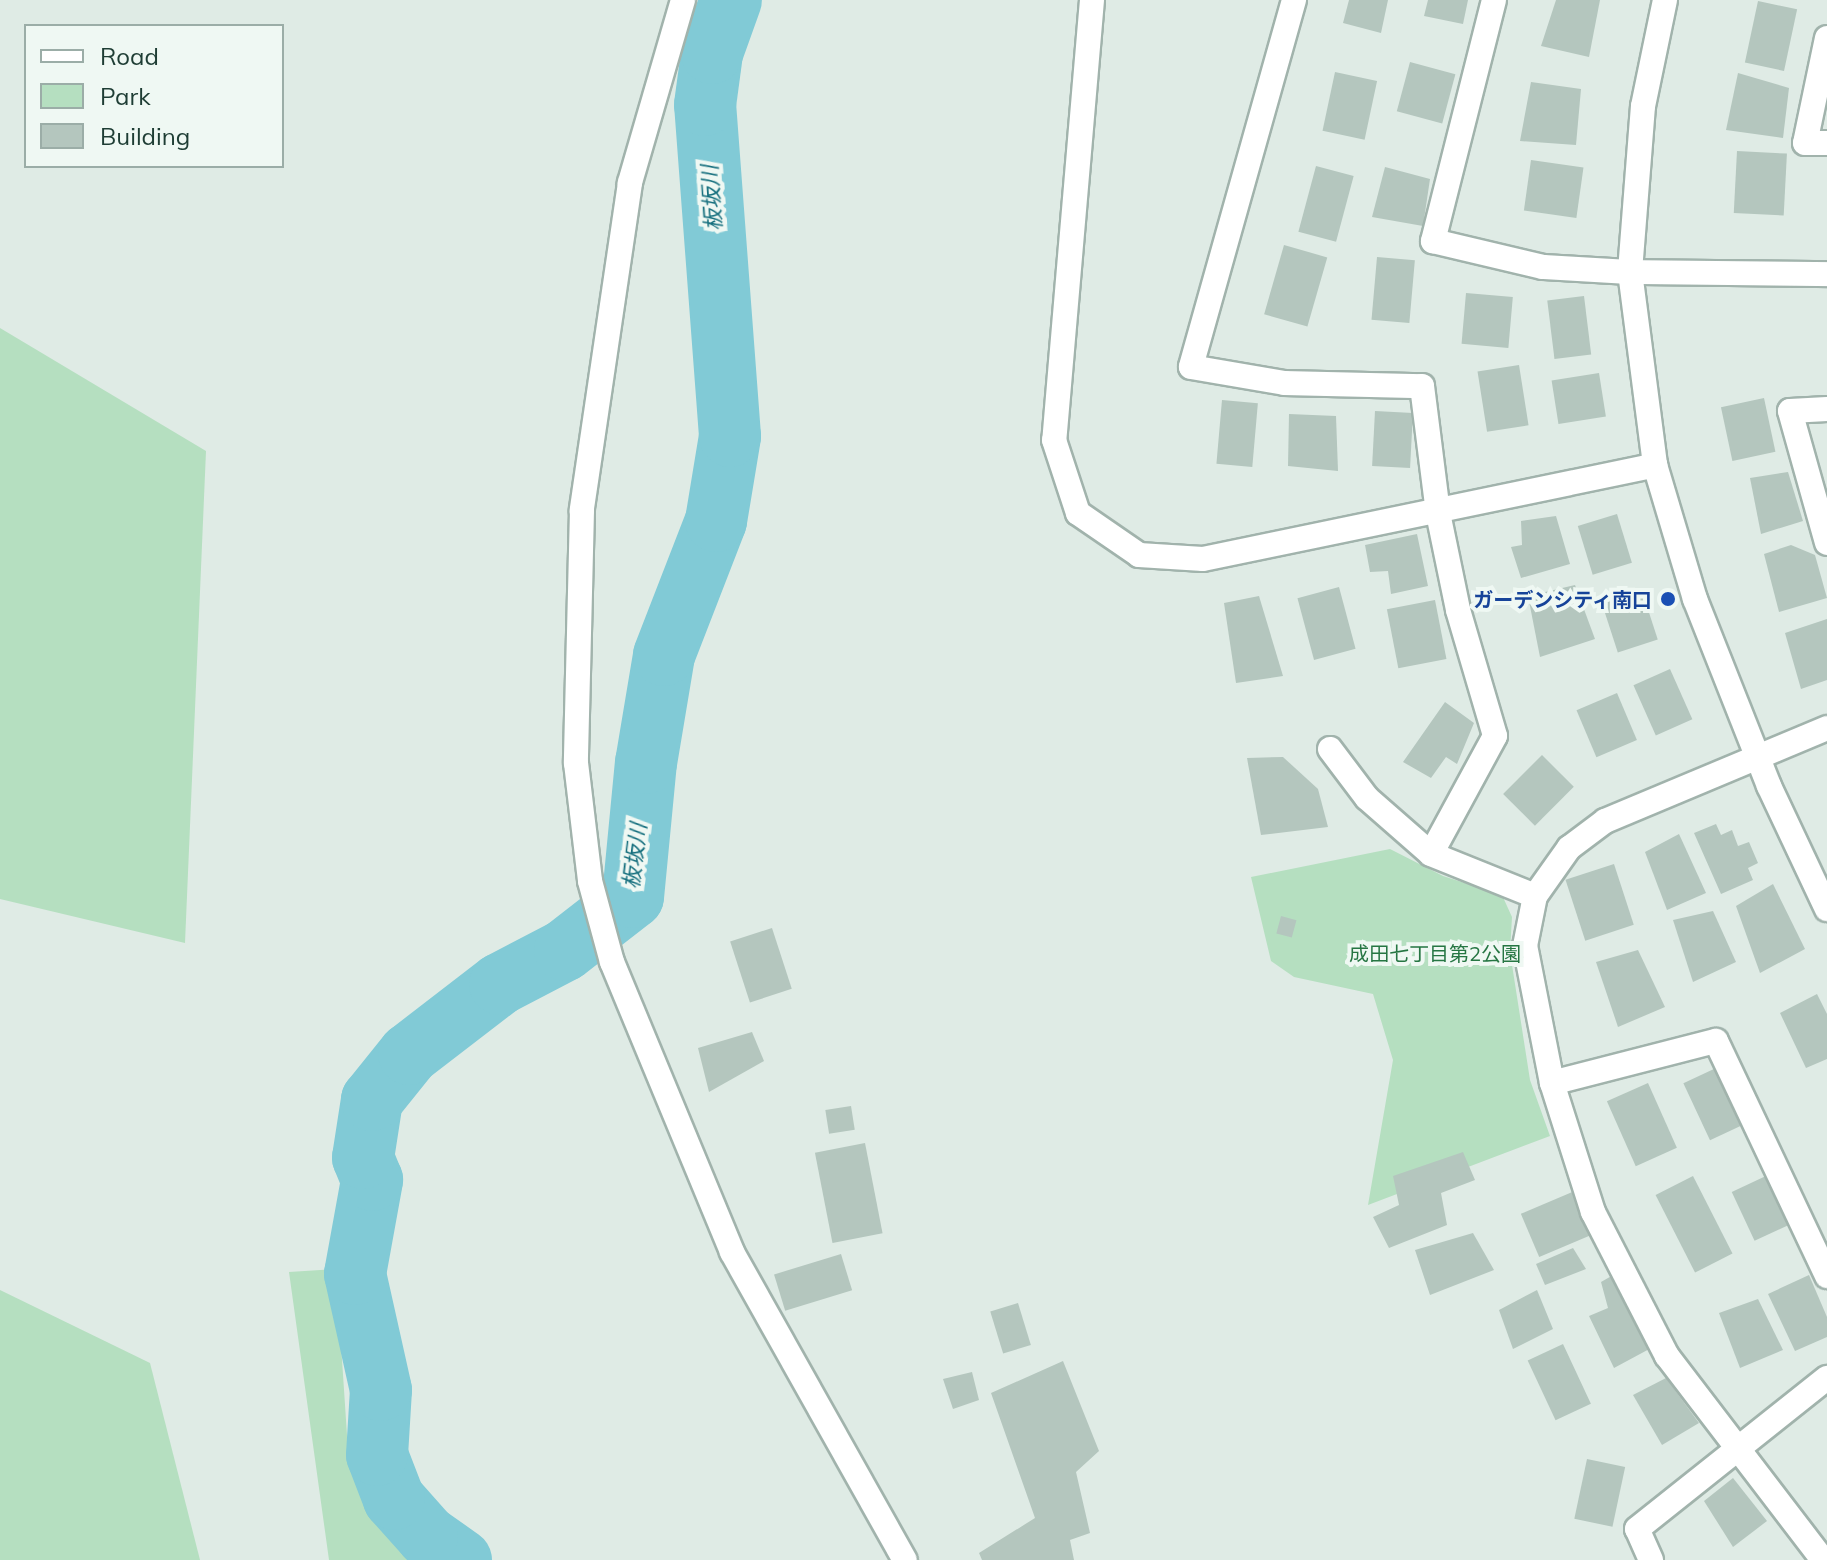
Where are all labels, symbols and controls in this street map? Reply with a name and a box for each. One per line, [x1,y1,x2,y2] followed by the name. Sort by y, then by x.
[24,24,284,168] legend
[100,41,159,71] text: Road
[100,81,151,111] text: Park
[100,121,190,151] text: Building
[697,164,727,232] water label: 板坂川
[1472,587,1652,611] place label: ガーデンシティ南口
[1659,590,1677,608] marker: ガーデンシティ南口
[618,822,652,890] water label: 板坂川
[1349,941,1521,965] park label: 成田七丁目第2公園

